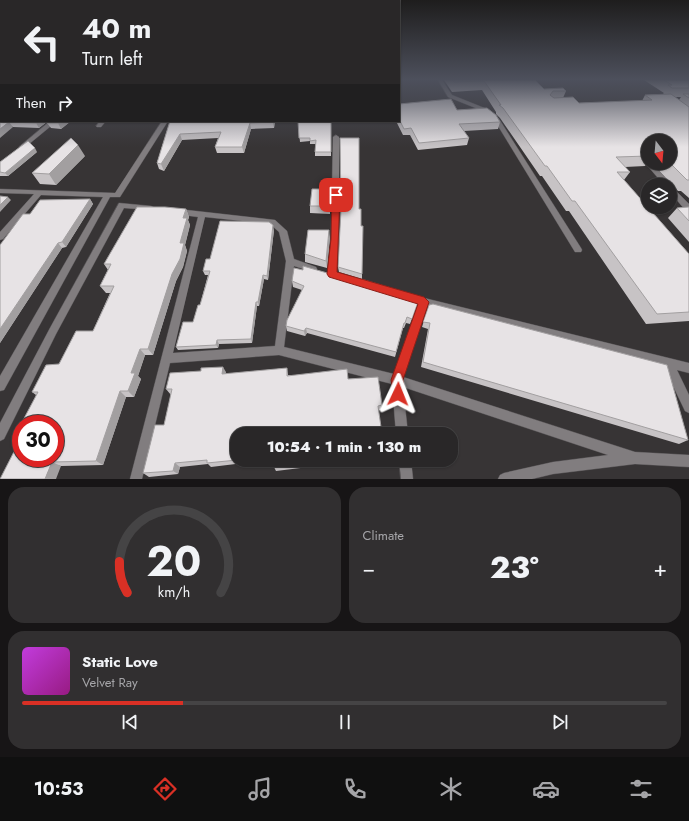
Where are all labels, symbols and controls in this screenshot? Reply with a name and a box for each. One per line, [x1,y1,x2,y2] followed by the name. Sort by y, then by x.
[82,8,151,49] text: 40 m
[16,16,68,68] icon: left
[82,46,142,72] text: Turn left
[16,92,46,114] text: Then
[54,92,76,114] icon: right
[641,134,677,170] north arrow
[641,134,677,214] map controls
[319,178,353,212] pin
[641,178,677,214] button: layers
[325,184,347,206] icon: arrive
[377,373,419,415] position arrow
[12,415,64,467] speed limit sign: 30
[267,436,421,458] text: 10:54 · 1 min · 130 m
[363,526,404,545] text: Climate
[147,531,202,592] text: 20
[490,546,539,589] text: 23°
[363,552,375,584] text: −
[653,552,667,584] text: +
[158,582,190,602] text: km/h
[82,651,158,673] text: Static Love
[82,673,138,692] text: Velvet Ray
[119,711,141,733] icon: previous
[334,711,356,733] icon: pause
[549,711,571,733] icon: next
[151,775,179,803] icon: directions
[246,775,274,803] icon: music
[341,775,369,803] icon: phone
[437,775,465,803] icon: climate
[532,775,560,803] icon: car
[627,775,655,803] icon: filters
[34,776,83,802] text: 10:53

